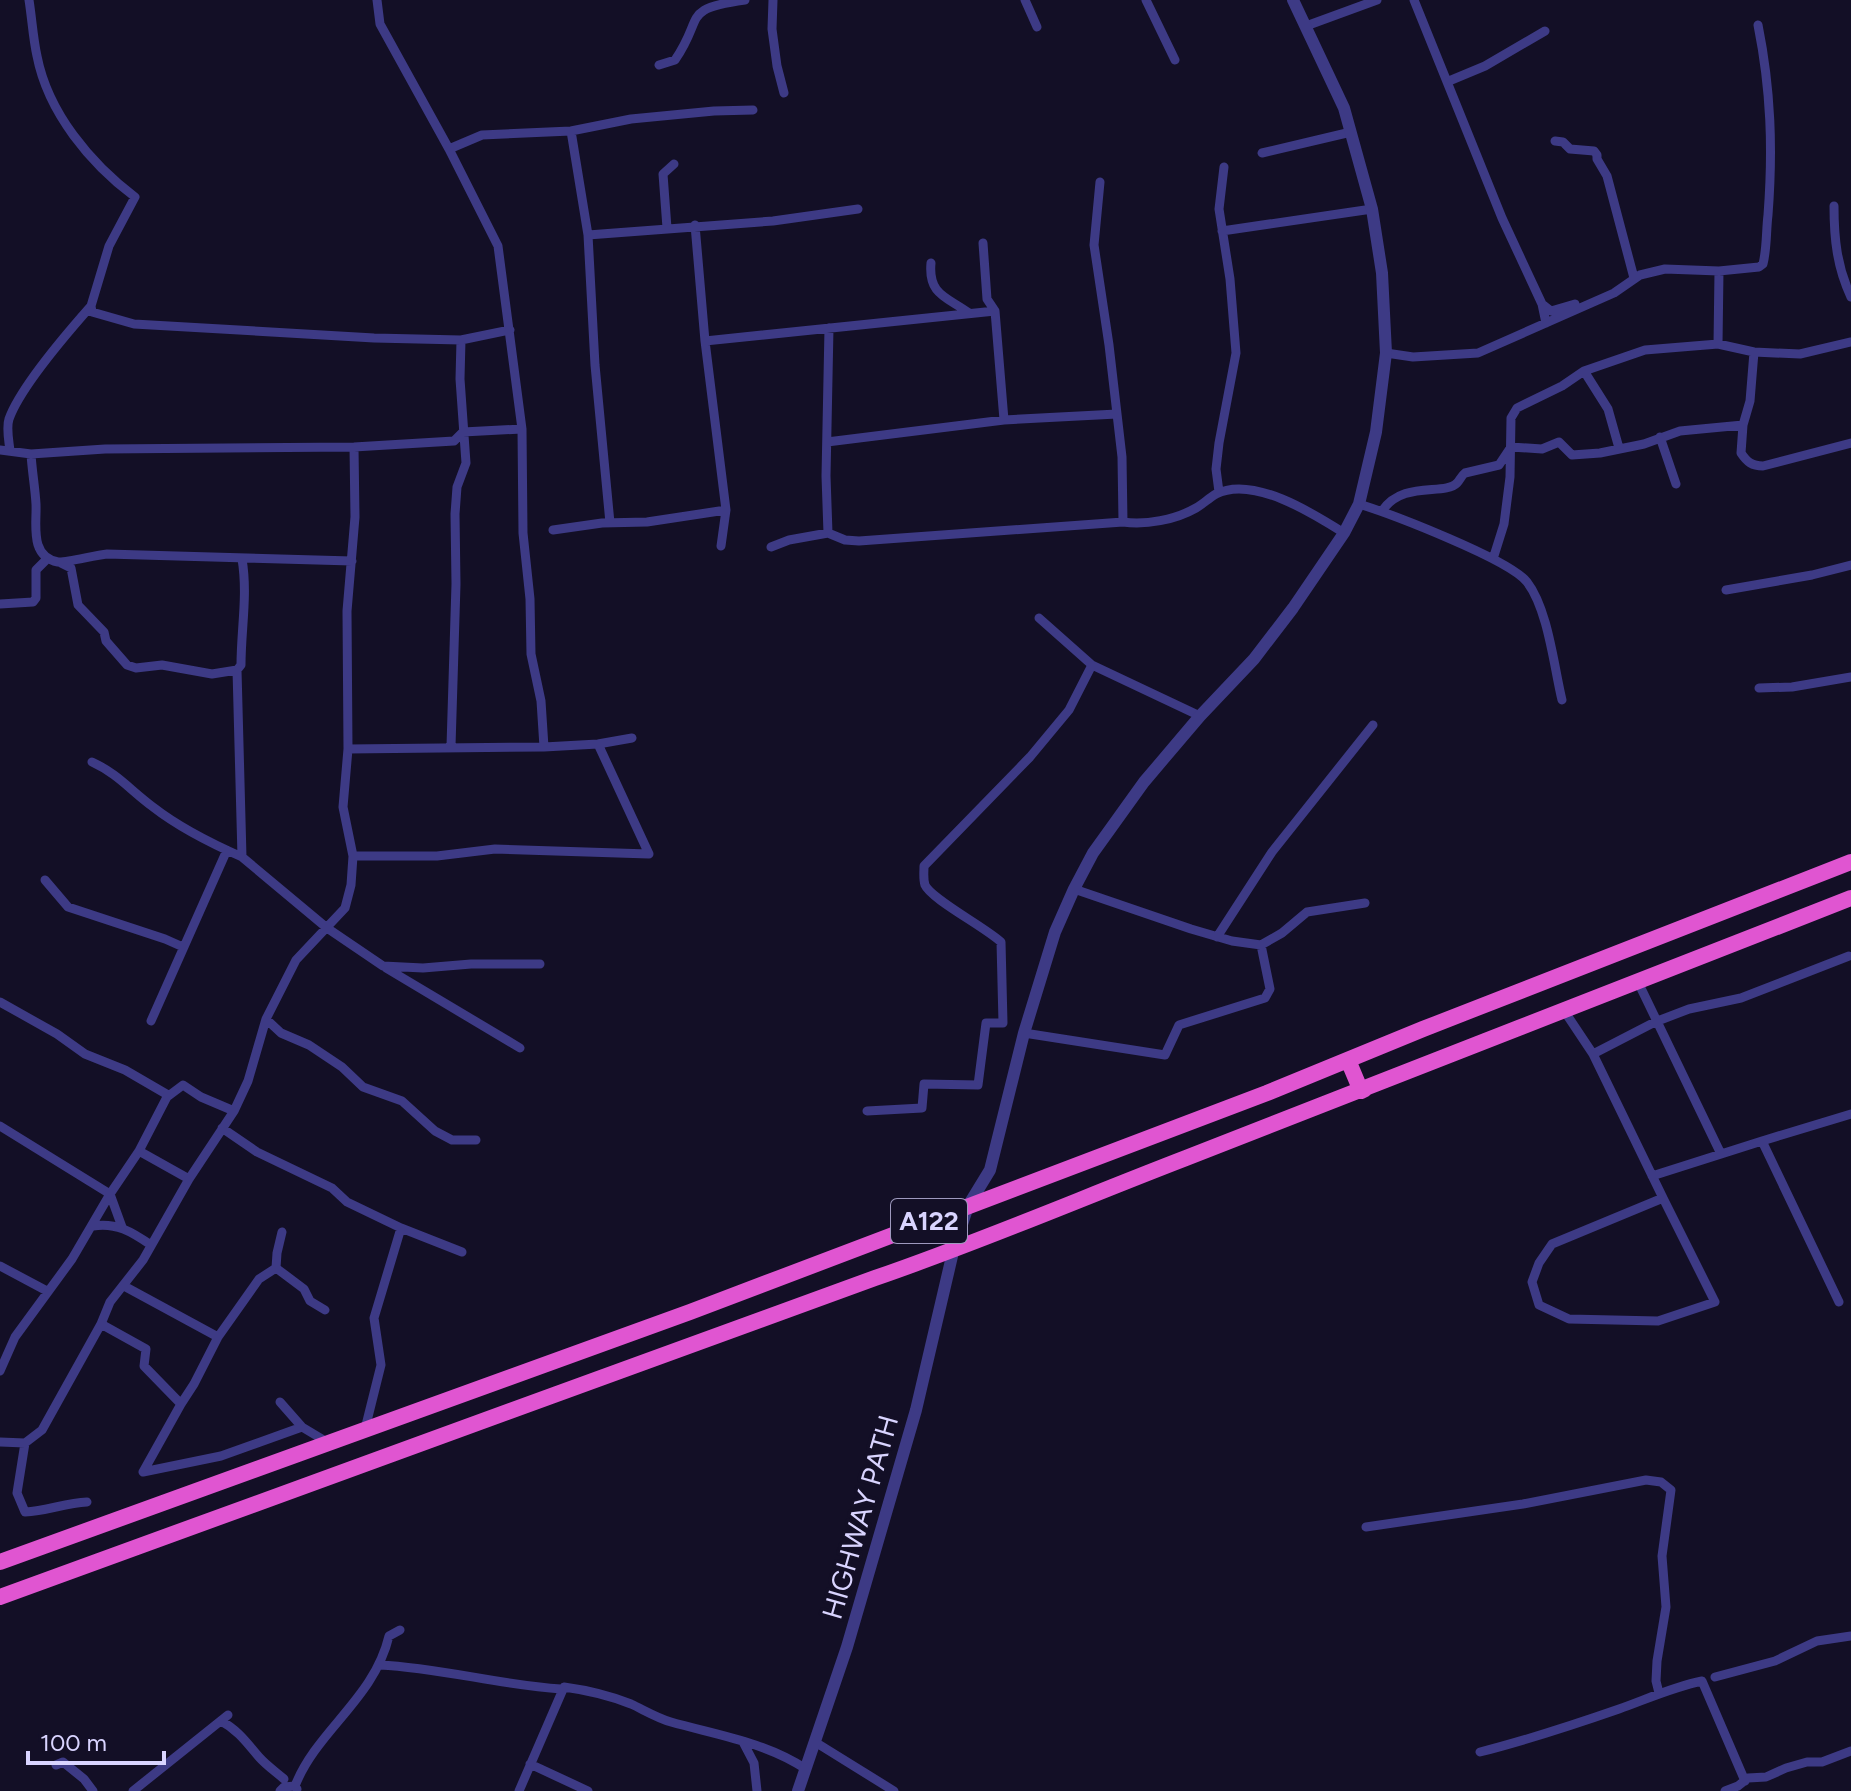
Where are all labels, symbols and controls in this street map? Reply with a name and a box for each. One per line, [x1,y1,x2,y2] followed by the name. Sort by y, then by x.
[891,1199,967,1243] road number: A122
[815,1411,905,1623] street label: HIGHWAY PATH
[28,1715,164,1765] scale bar
[40,1728,107,1757] text: 100 m

